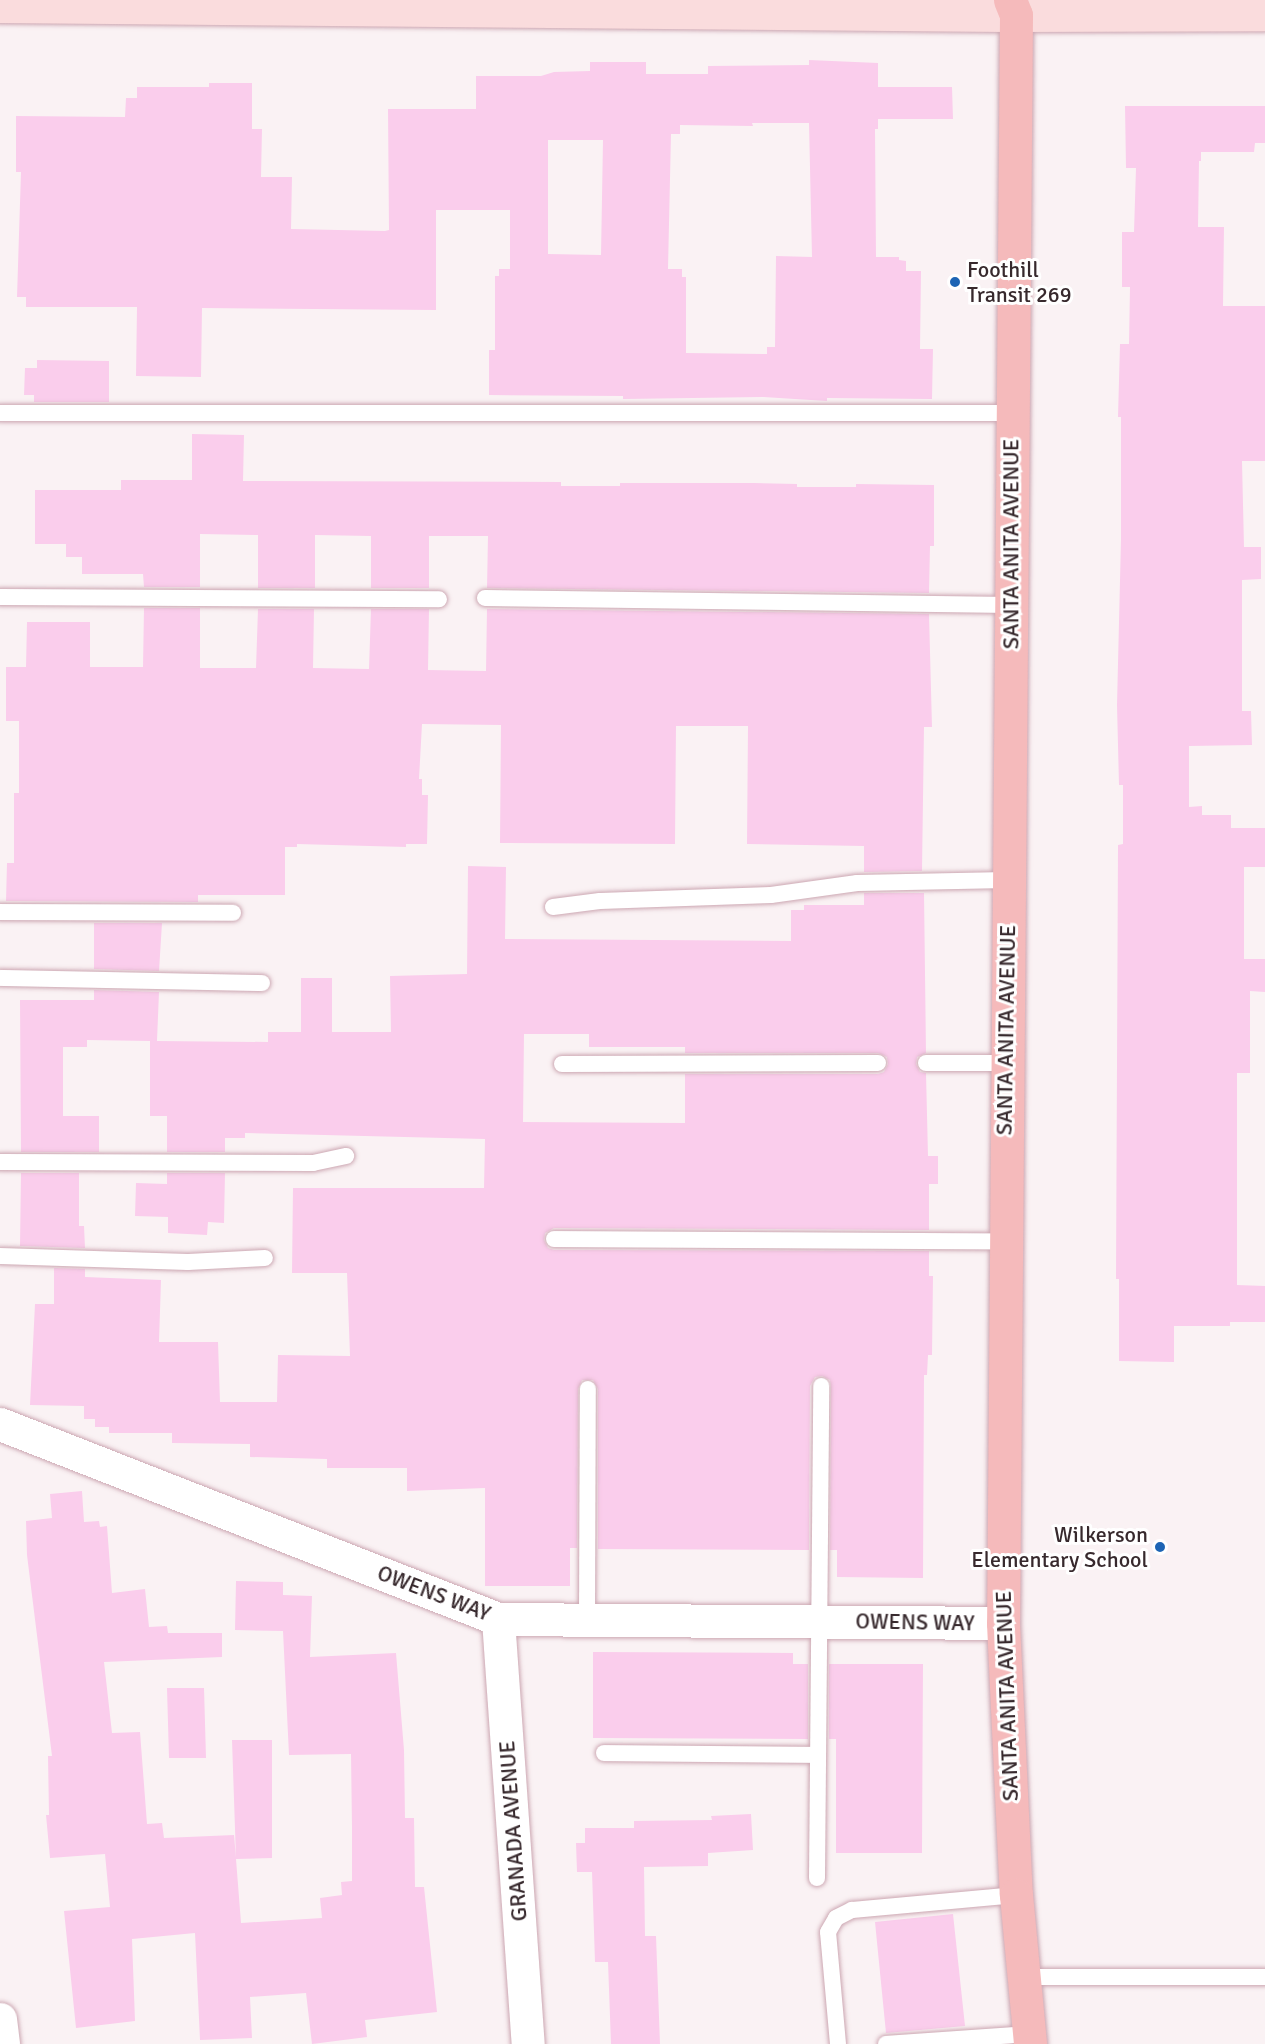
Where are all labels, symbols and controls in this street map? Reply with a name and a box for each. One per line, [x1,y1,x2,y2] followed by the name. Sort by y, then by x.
[967,256,1072,308] place label: Foothill Transit 269
[948,275,962,289] marker: Foothill Transit 269
[998,439,1024,649] street label: SANTA ANITA AVENUE
[991,925,1021,1135] street label: SANTA ANITA AVENUE
[971,1521,1148,1572] place label: Wilkerson Elementary School
[1153,1540,1167,1554] marker: Wilkerson Elementary School
[374,1559,494,1627] street label: OWENS WAY
[990,1590,1024,1802] street label: SANTA ANITA AVENUE
[855,1608,975,1636] street label: OWENS WAY
[494,1740,532,1922] street label: GRANADA AVENUE

